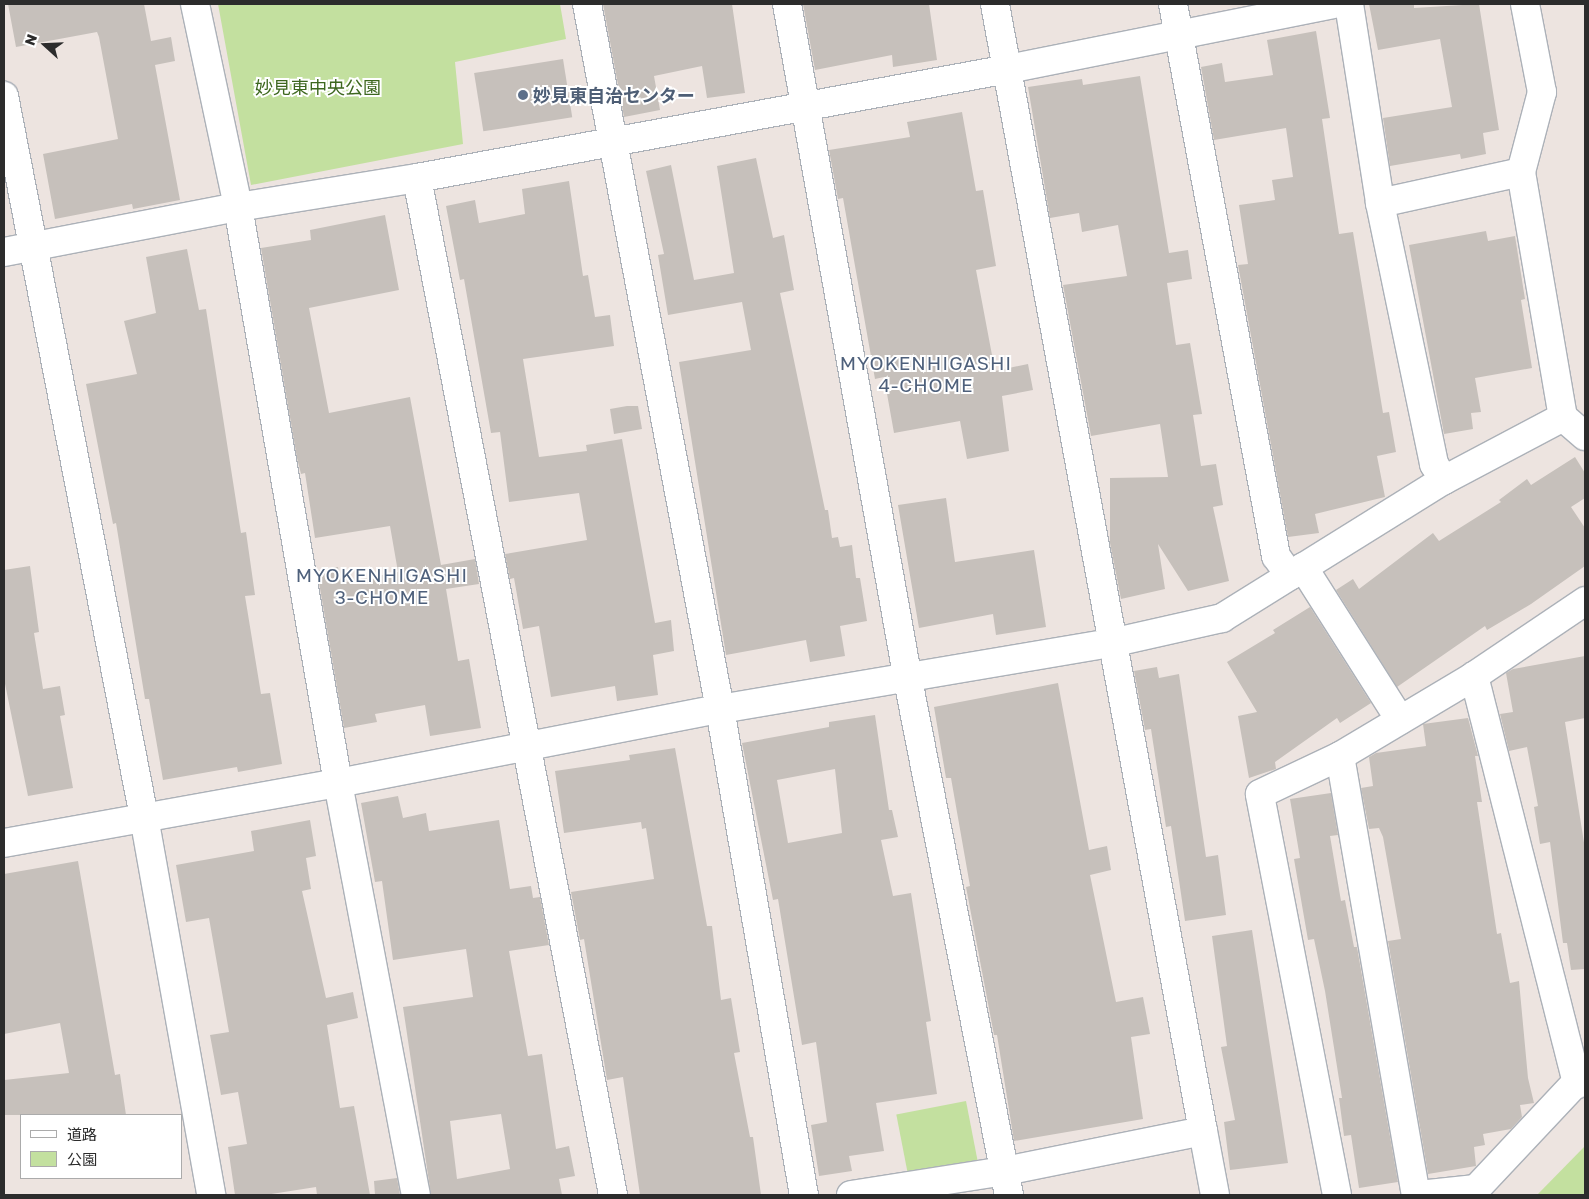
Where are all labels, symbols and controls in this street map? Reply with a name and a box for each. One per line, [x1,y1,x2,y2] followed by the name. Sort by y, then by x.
[20,20,70,70] north arrow
[21,32,40,48] text: N
[255,76,381,98] park label: 妙見東中央公園
[533,84,695,106] place label: 妙見東自治センター
[517,89,529,101] marker: 妙見東自治センター
[838,352,1014,396] district label: MYOKENHIGASHI 4-CHOME
[294,564,470,608] district label: MYOKENHIGASHI 3-CHOME
[20,1114,182,1179] legend
[67,1125,97,1143] text: 道路
[67,1150,97,1168] text: 公園

